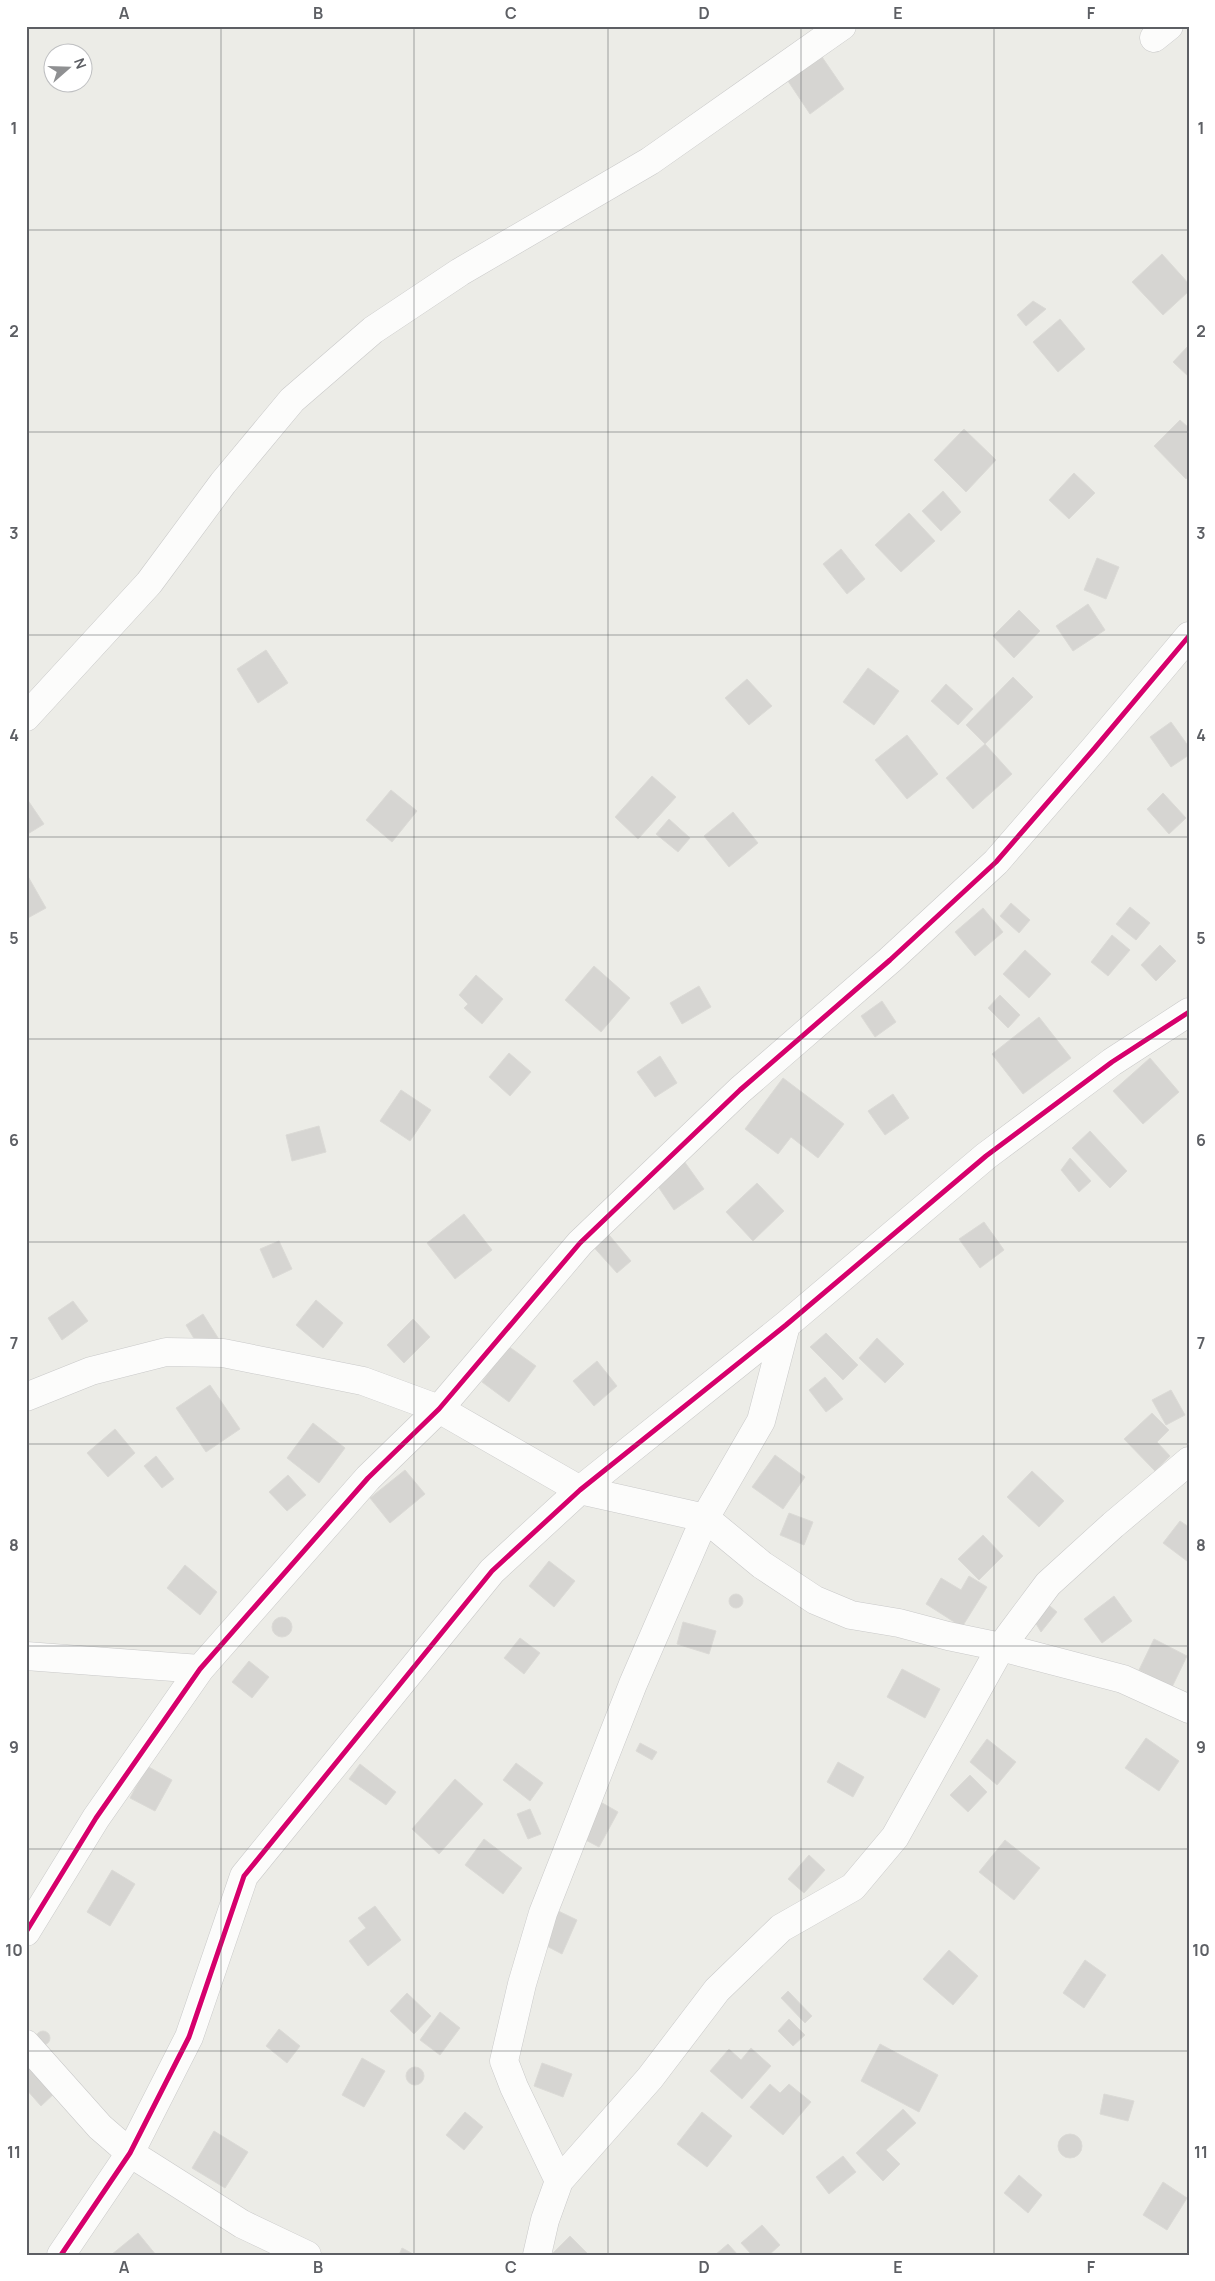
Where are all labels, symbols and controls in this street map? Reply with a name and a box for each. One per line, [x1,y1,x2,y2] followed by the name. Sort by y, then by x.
[119,2,130,24] text: A
[313,2,323,24] text: B
[505,2,517,24] text: C
[698,2,710,24] text: D
[893,2,903,24] text: E
[1087,2,1096,24] text: F
[42,42,92,92] north arrow
[70,55,91,71] text: N
[10,117,18,139] text: 1
[1197,117,1205,139] text: 1
[9,320,19,342] text: 2
[1196,320,1206,342] text: 2
[9,522,19,544] text: 3
[1196,522,1206,544] text: 3
[9,724,19,746] text: 4
[1196,724,1206,746] text: 4
[9,927,19,949] text: 5
[1196,927,1206,949] text: 5
[9,1129,19,1151] text: 6
[1196,1129,1206,1151] text: 6
[10,1332,18,1354] text: 7
[1197,1332,1205,1354] text: 7
[9,1534,19,1556] text: 8
[1196,1534,1206,1556] text: 8
[9,1736,19,1758] text: 9
[1196,1736,1206,1758] text: 9
[5,1939,23,1961] text: 10
[1192,1939,1210,1961] text: 10
[7,2141,21,2163] text: 11
[1194,2141,1208,2163] text: 11
[119,2256,130,2278] text: A
[313,2256,323,2278] text: B
[505,2256,517,2278] text: C
[698,2256,710,2278] text: D
[893,2256,903,2278] text: E
[1087,2256,1096,2278] text: F

